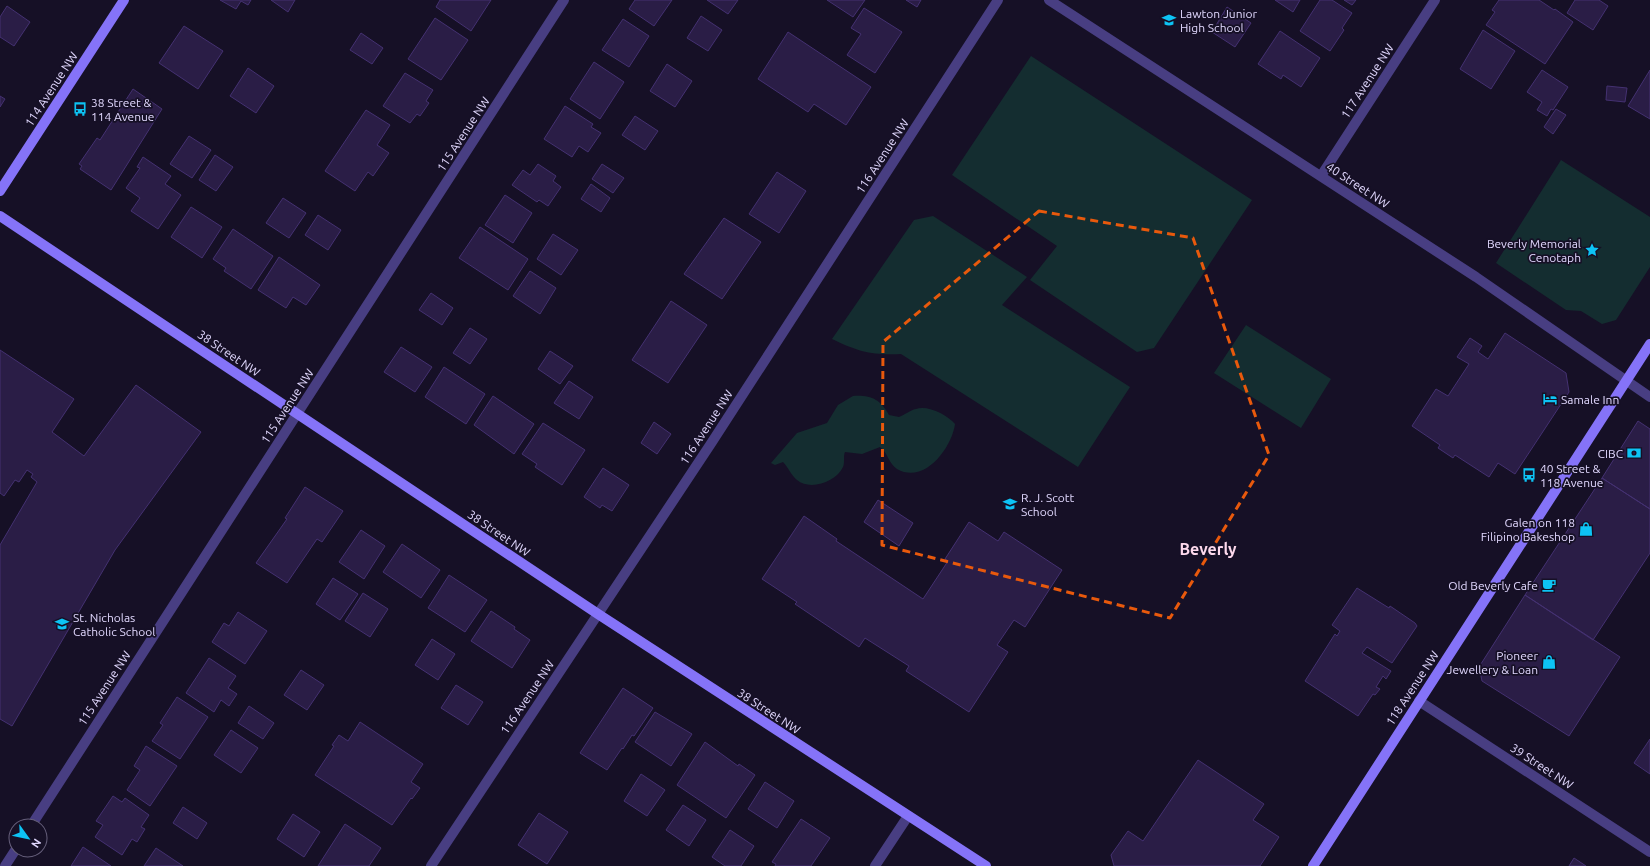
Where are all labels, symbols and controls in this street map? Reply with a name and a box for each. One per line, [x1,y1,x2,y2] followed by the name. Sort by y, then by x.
[1180,7,1257,34] place label: Lawton Junior High School
[1161,12,1177,28] school or university icon: Lawton Junior High School
[1338,41,1396,121] street label: 117 Avenue NW
[22,49,80,129] street label: 114 Avenue NW
[434,94,492,174] street label: 115 Avenue NW
[91,96,154,123] place label: 38 Street & 114 Avenue
[72,101,88,117] bus stop icon: 38 Street & 114 Avenue
[853,116,911,196] street label: 116 Avenue NW
[1324,160,1392,210] street label: 40 Street NW
[1487,237,1581,264] place label: Beverly Memorial Cenotaph
[1584,242,1600,258] place icon: Beverly Memorial Cenotaph
[195,327,263,379] street label: 38 Street NW
[258,366,316,446] street label: 115 Avenue NW
[677,387,735,467] street label: 116 Avenue NW
[1542,391,1558,407] hotel icon: Samale Inn
[1561,393,1619,406] place label: Samale Inn
[1626,445,1642,461] bank icon: CIBC
[1598,447,1624,460] place label: CIBC
[1540,462,1603,489] place label: 40 Street & 118 Avenue
[1521,467,1537,483] bus stop icon: 40 Street & 118 Avenue
[1021,491,1075,518] place label: R. J. Scott School
[1002,496,1018,512] school or university icon: R. J. Scott School
[465,507,533,559] street label: 38 Street NW
[1481,516,1575,543] place label: Galen on 118 Filipino Bakeshop
[1578,521,1594,537] shop icon: Galen on 118 Filipino Bakeshop
[1179,540,1237,558] district label: Beverly
[1541,577,1557,593] cafe icon: Old Beverly Cafe
[1448,579,1538,592] place label: Old Beverly Cafe
[73,611,155,638] place label: St. Nicholas Catholic School
[54,616,70,632] school or university icon: St. Nicholas Catholic School
[75,648,133,728] street label: 115 Avenue NW
[1383,648,1441,728] street label: 118 Avenue NW
[1447,649,1538,676] place label: Pioneer Jewellery & Loan
[1541,654,1557,670] shop icon: Pioneer Jewellery & Loan
[498,658,556,736] street label: 116 Avenue NW
[735,686,803,736] street label: 38 Street NW
[1508,741,1576,791] street label: 39 Street NW
[8,818,48,858] north arrow
[29,837,44,850] text: N

